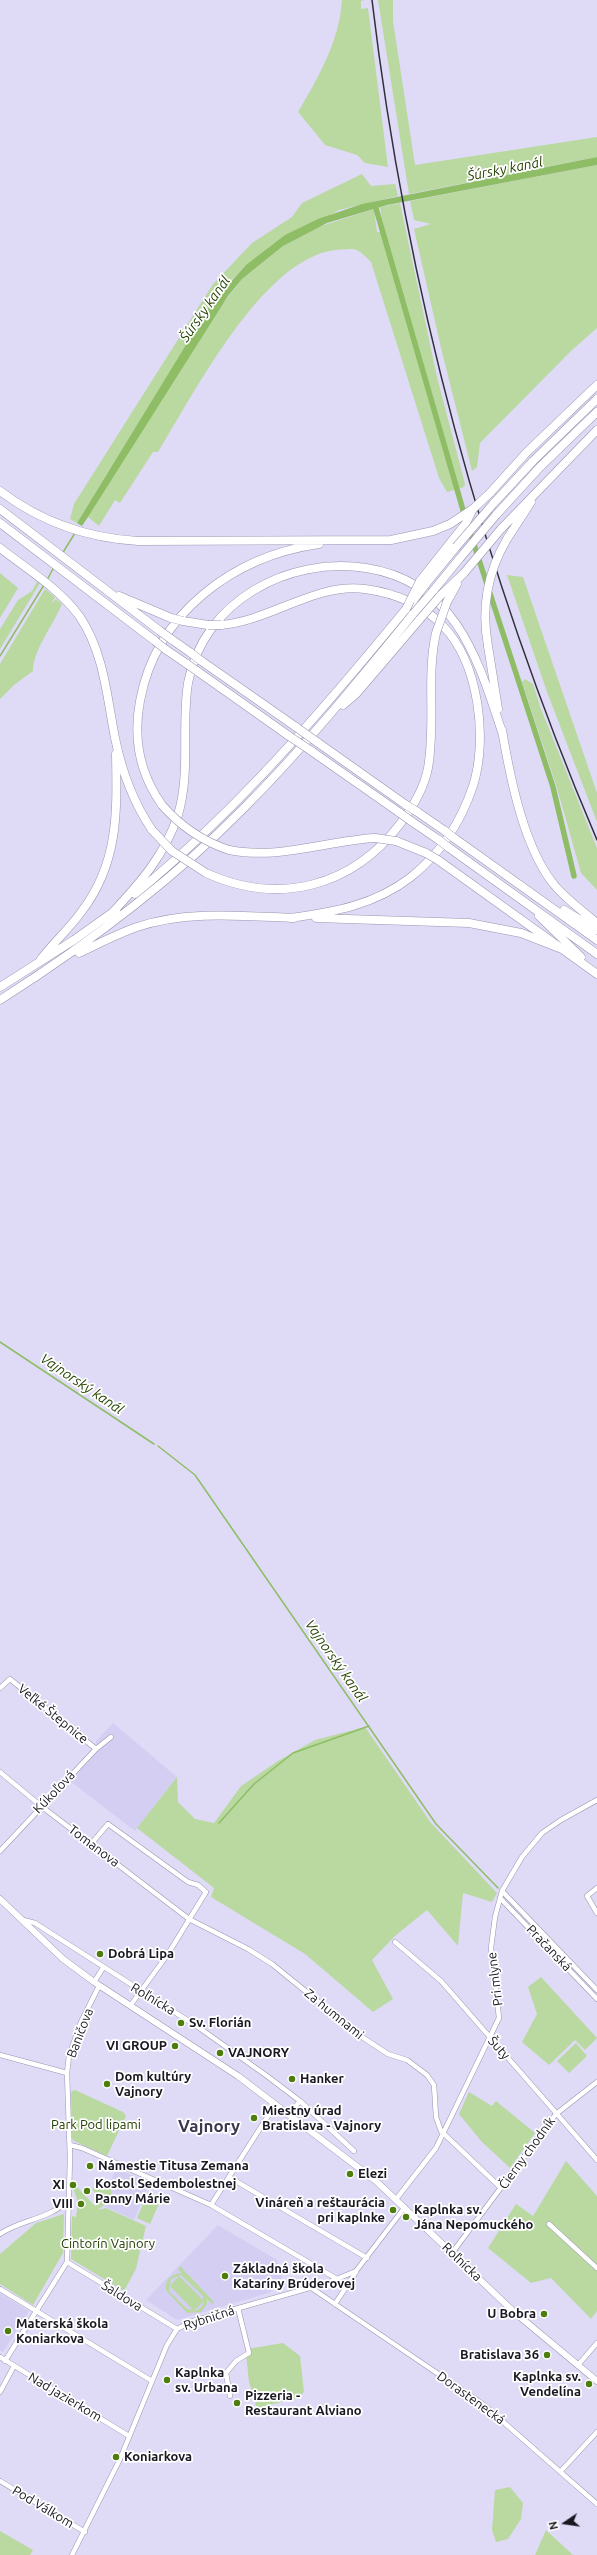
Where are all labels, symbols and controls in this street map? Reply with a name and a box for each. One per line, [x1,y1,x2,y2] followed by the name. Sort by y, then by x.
[466,153,544,185] water label: Šúrsky kanál
[176,273,234,345] water label: Šúrsky kanál
[37,1350,127,1418] water label: Vajnorský kanál
[301,1617,371,1705] water label: Vajnorský kanál
[15,1681,91,1747] street label: Veľké Štepnice
[30,1767,78,1817] street label: Kúkoľová
[65,1822,123,1870] street label: Tomanova
[523,1922,575,1974] street label: Pračanská
[108,1946,174,1962] place label: Dobrá Lipa
[95,1949,105,1959] marker: Dobrá Lipa
[484,1951,506,2007] street label: Pri mlyne
[128,1980,178,2018] street label: Roľnícka
[301,1985,367,2043] street label: Za humnami
[63,2006,97,2060] street label: Baničova
[189,2015,251,2031] place label: Sv. Florián
[176,2018,186,2028] marker: Sv. Florián
[485,2033,513,2063] street label: Šuty
[106,2038,167,2054] place label: VI GROUP
[170,2041,180,2051] marker: VI GROUP
[228,2045,289,2061] place label: VAJNORY
[215,2048,225,2058] marker: VAJNORY
[115,2069,191,2100] place label: Dom kultúry Vajnory
[300,2071,344,2087] place label: Hanker
[287,2074,297,2084] marker: Hanker
[102,2079,112,2089] marker: Dom kultúry Vajnory
[262,2103,381,2134] place label: Miestny úrad Bratislava - Vajnory
[249,2113,259,2123] marker: Miestny úrad Bratislava - Vajnory
[496,2114,558,2192] street label: Čierny chodník
[178,2116,240,2136] district label: Vajnory
[51,2117,141,2133] park label: Park Pod lipami
[98,2158,249,2174] place label: Námestie Titusa Zemana
[85,2161,95,2171] marker: Námestie Titusa Zemana
[358,2166,387,2182] place label: Elezi
[345,2169,355,2179] marker: Elezi
[95,2176,236,2207] place label: Kostol Sedembolestnej Panny Márie
[53,2177,65,2193] place label: XI
[68,2180,78,2190] marker: XI
[82,2186,92,2196] marker: Kostol Sedembolestnej Panny Márie
[255,2195,385,2226] place label: Vináreň a reštaurácia pri kaplnke
[52,2196,73,2212] place label: VIII
[76,2199,86,2209] marker: VIII
[414,2202,533,2233] place label: Kaplnka sv. Jána Nepomuckého
[388,2205,398,2215] marker: Vináreň a reštaurácia pri kaplnke
[401,2212,411,2222] marker: Kaplnka sv. Jána Nepomuckého
[61,2236,155,2252] park label: Cintorín Vajnory
[439,2239,485,2285] street label: Roľnícka
[233,2261,355,2292] place label: Základná škola Kataríny Brúderovej
[220,2271,230,2281] marker: Základná škola Kataríny Brúderovej
[99,2277,145,2315] street label: Šaldova
[182,2302,236,2334] street label: Rybničná
[487,2306,536,2322] place label: U Bobra
[539,2309,549,2319] marker: U Bobra
[16,2316,108,2347] place label: Materská škola Koniarkova
[3,2326,13,2336] marker: Materská škola Koniarkova
[460,2347,539,2363] place label: Bratislava 36
[542,2350,552,2360] marker: Bratislava 36
[175,2365,238,2396] place label: Kaplnka sv. Urbana
[434,2368,508,2428] street label: Dorastenecká
[26,2369,104,2425] street label: Nad jazierkom
[513,2369,581,2400] place label: Kaplnka sv. Vendelína
[162,2375,172,2385] marker: Kaplnka sv. Urbana
[584,2379,594,2389] marker: Kaplnka sv. Vendelína
[245,2388,362,2419] place label: Pizzeria - Restaurant Alviano
[232,2398,242,2408] marker: Pizzeria - Restaurant Alviano
[124,2449,192,2465] place label: Koniarkova
[111,2452,121,2462] marker: Koniarkova
[9,2483,77,2531] street label: Pod Válkom
[545,2503,585,2543] north arrow
[547,2520,560,2531] text: N

